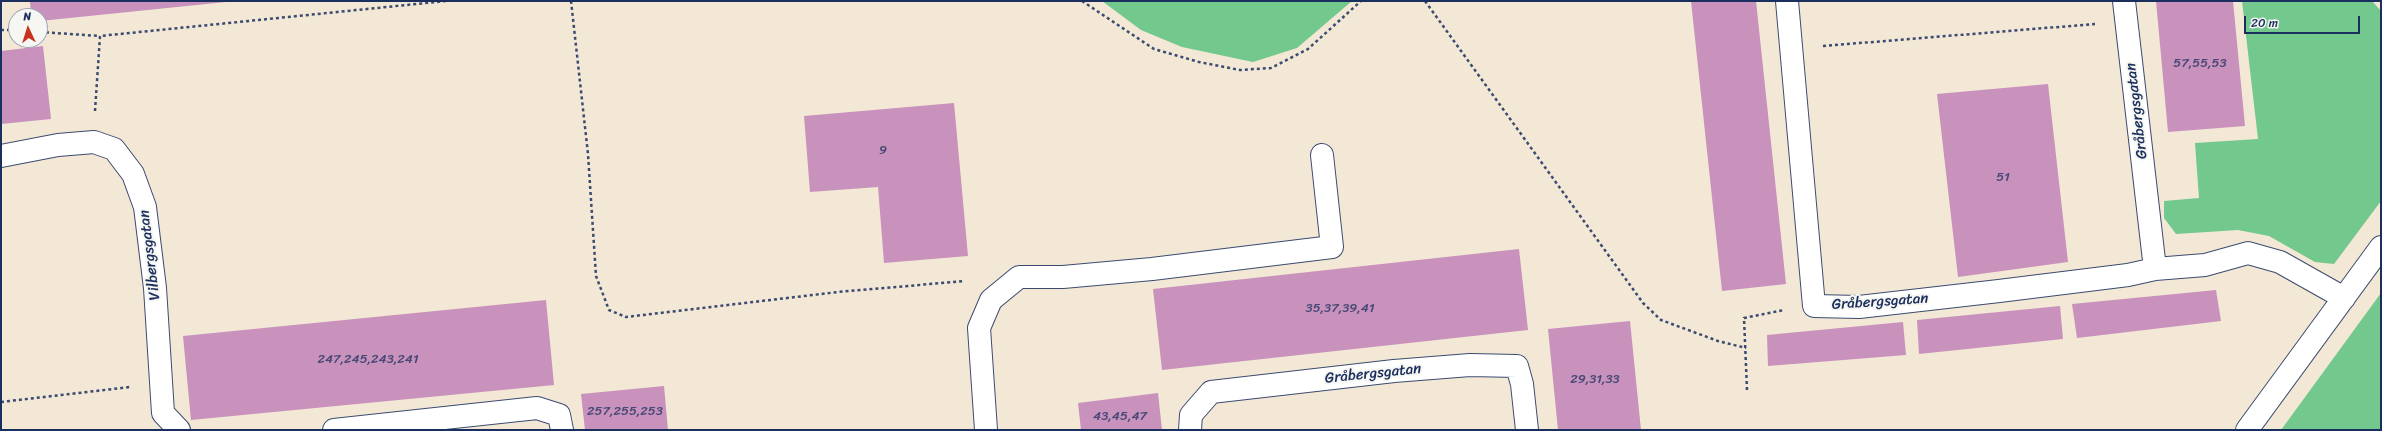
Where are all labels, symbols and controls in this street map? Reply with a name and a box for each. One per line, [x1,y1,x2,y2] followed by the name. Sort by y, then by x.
[23,7,32,26] text: N
[8,8,48,48] north arrow
[2246,8,2362,34] scale bar
[2251,12,2278,34] text: 20 m
[2173,56,2227,72] house number: 57,55,53
[2122,62,2152,160] street label: Gråbergsgatan
[879,143,887,159] house number: 9
[1996,170,2010,186] house number: 51
[136,209,164,301] street label: Vilbergsgatan
[1831,290,1929,314] street label: Gråbergsgatan
[1306,301,1374,317] house number: 35,37,39,41
[317,352,419,368] house number: 247,245,243,241
[1324,360,1422,388] street label: Gråbergsgatan
[1570,372,1620,388] house number: 29,31,33
[587,404,663,420] house number: 257,255,253
[1093,409,1147,425] house number: 43,45,47

